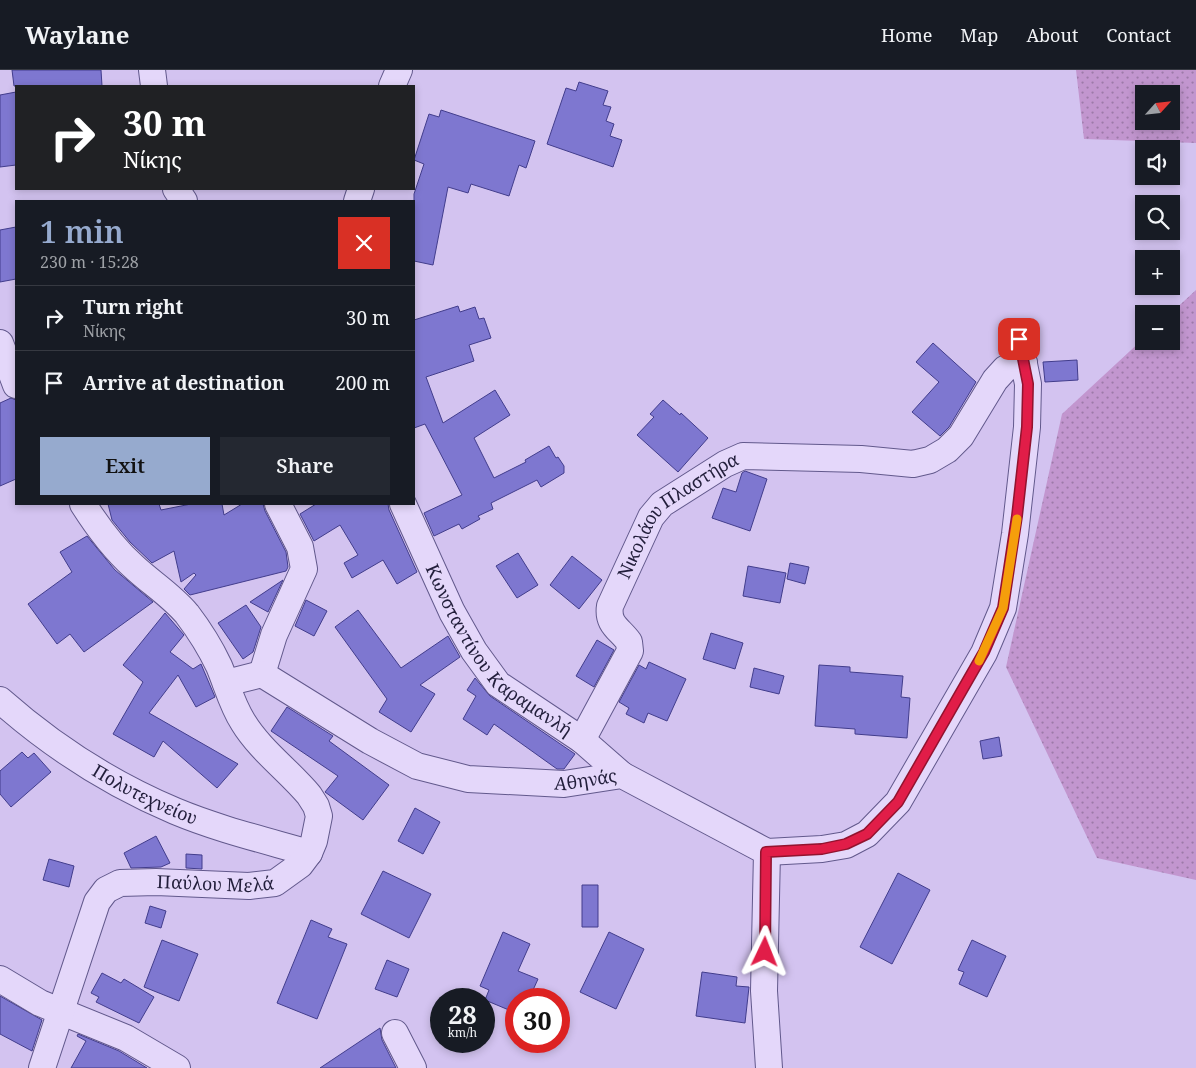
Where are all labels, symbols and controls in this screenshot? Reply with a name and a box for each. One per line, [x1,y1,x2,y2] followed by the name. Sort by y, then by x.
[25,18,129,51] text: Waylane
[881,23,932,47] text: Home
[960,23,998,47] text: Map
[1026,23,1078,47] text: About
[1106,23,1171,47] text: Contact
[1135,85,1180,130] north arrow
[1135,85,1180,350] map controls
[123,99,206,146] text: 30 m
[40,105,105,170] icon: right
[1135,140,1180,185] button: sound
[123,144,182,174] text: Νίκης
[1135,195,1180,240] button: search
[40,211,124,252] text: 1 min
[338,217,390,269] button: close
[1135,250,1180,295] button: +
[40,251,139,273] text: 230 m · 15:28
[83,294,183,320] text: Turn right
[40,304,68,332] icon: right
[346,305,390,331] text: 30 m
[1135,305,1180,350] button: −
[998,318,1040,360] pin
[83,320,126,342] text: Νίκης
[1005,325,1033,353] icon: arrive
[40,369,68,397] icon: arrive
[83,370,285,396] text: Arrive at destination
[335,370,390,396] text: 200 m
[40,437,210,495] button: Exit
[220,437,390,495] button: Share
[611,446,742,582] street label: Νικολάου Πλαστήρα
[421,560,577,741] street label: Κωνσταντίνου Καραμανλή
[88,758,201,830] street label: Πολυτεχνείου
[554,763,619,795] street label: Αθηνάς
[156,869,276,897] street label: Παύλου Μελά
[738,925,790,977] position arrow
[505,988,570,1053] speed limit sign: 30
[448,997,477,1031] text: 28
[448,1024,477,1041] text: km/h

